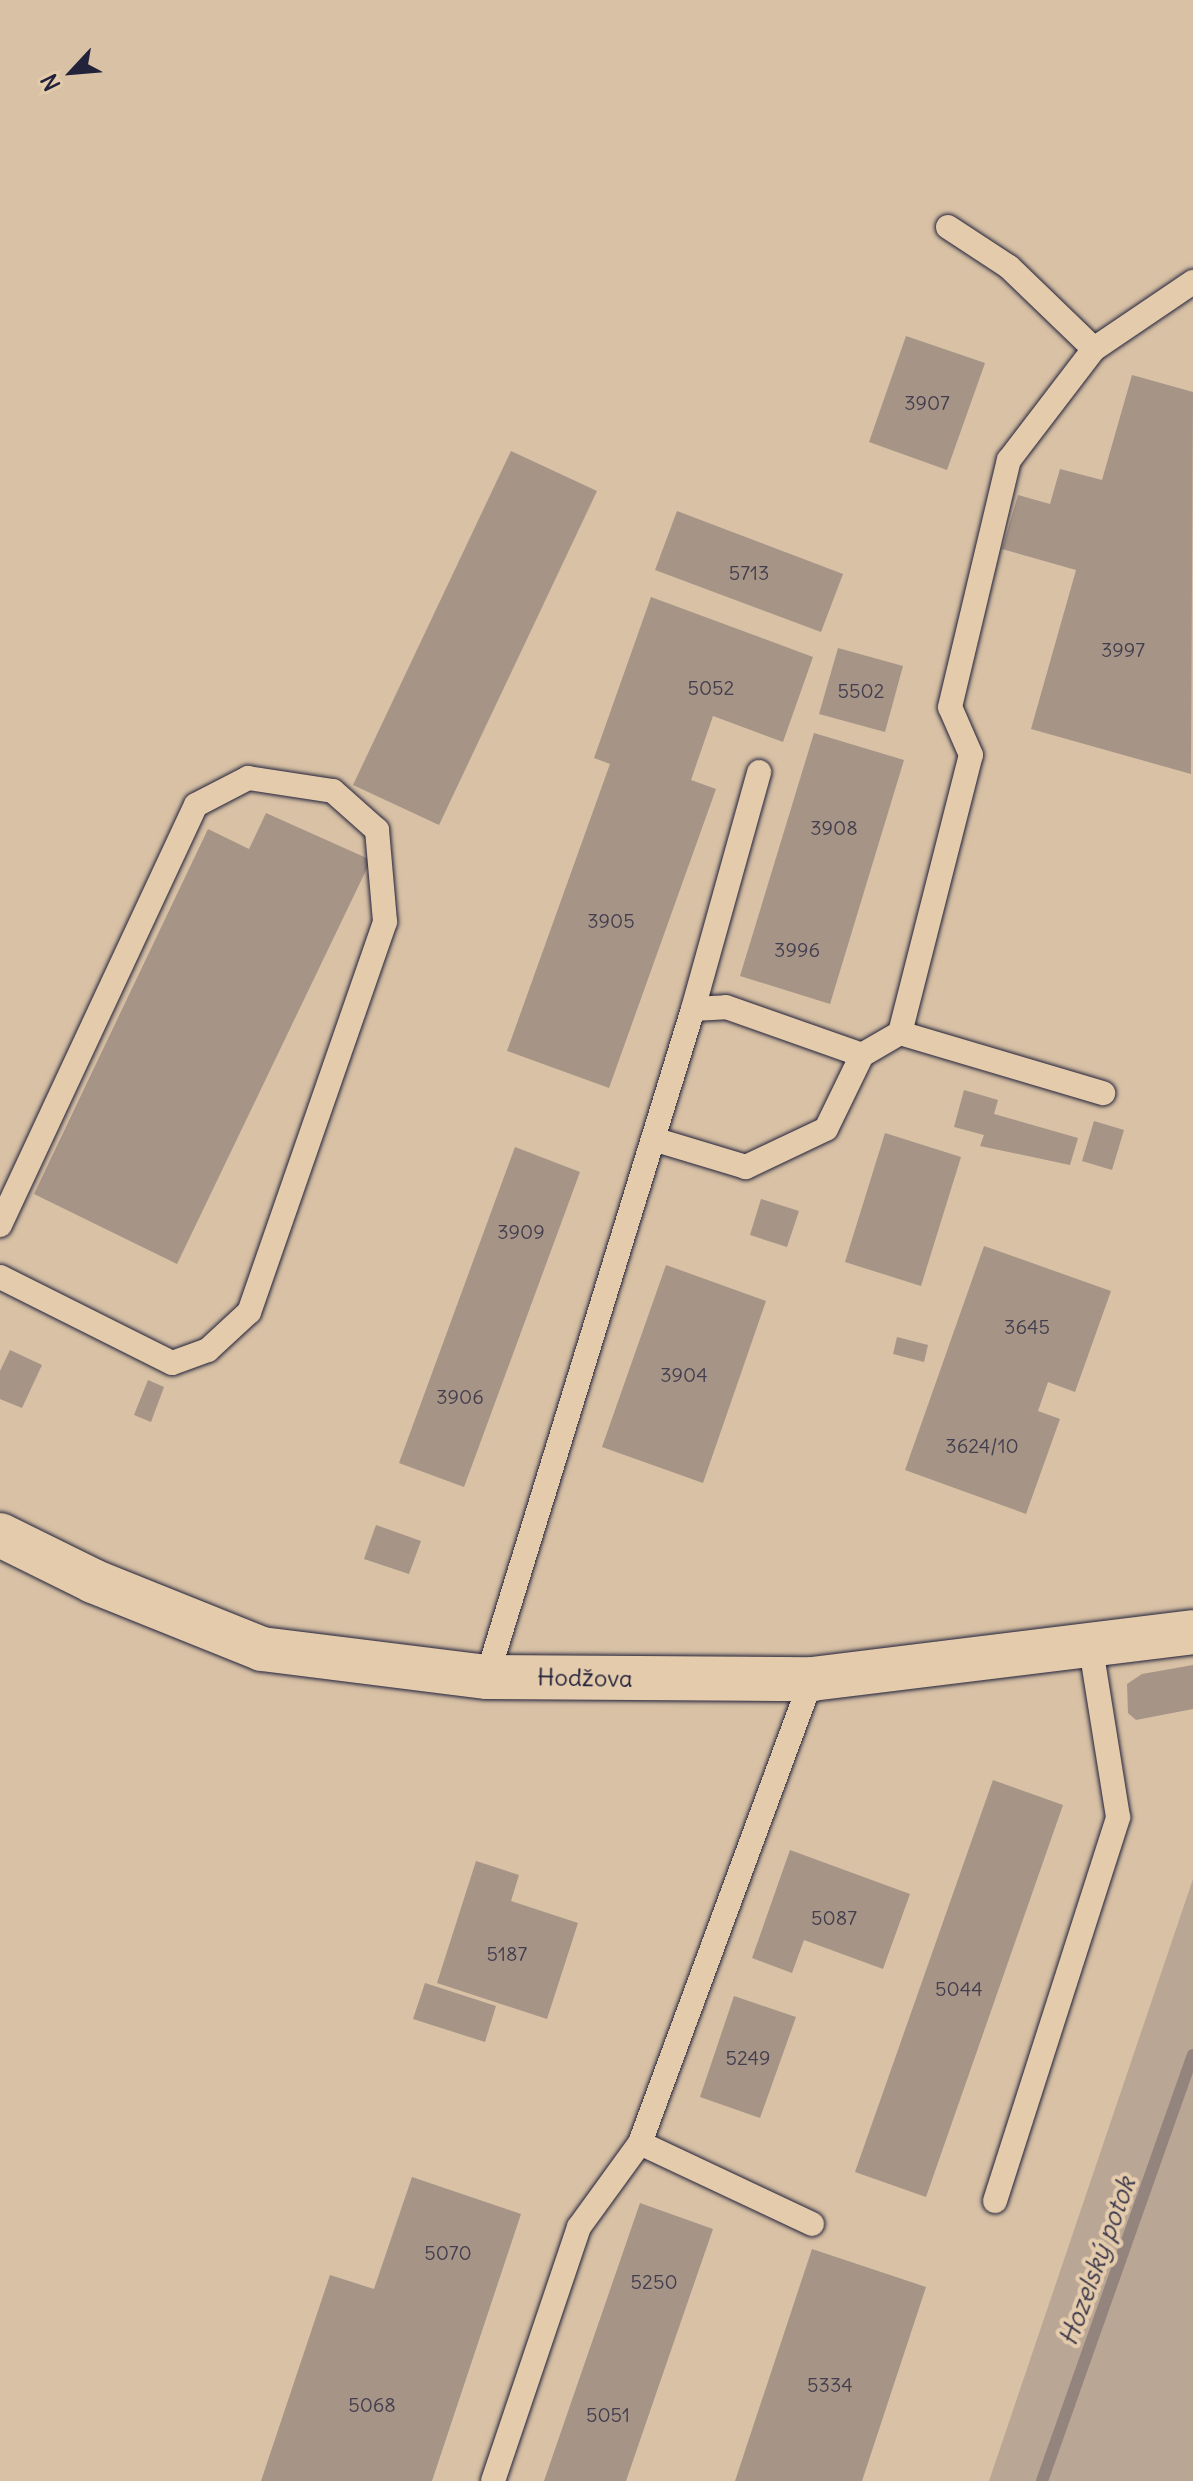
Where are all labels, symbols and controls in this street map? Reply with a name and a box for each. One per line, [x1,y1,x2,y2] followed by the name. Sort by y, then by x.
[32,32,112,112] north arrow
[35,70,66,95] text: N
[904,390,950,414] house number: 3907
[729,560,769,584] house number: 5713
[1101,637,1145,661] house number: 3997
[687,675,735,699] house number: 5052
[837,678,885,702] house number: 5502
[810,815,858,839] house number: 3908
[587,908,635,932] house number: 3905
[774,937,820,961] house number: 3996
[497,1219,545,1243] house number: 3909
[1004,1314,1050,1338] house number: 3645
[660,1362,708,1386] house number: 3904
[436,1384,484,1408] house number: 3906
[945,1433,1019,1457] house number: 3624/10
[537,1663,633,1693] street label: Hodžova
[811,1905,857,1929] house number: 5087
[487,1941,527,1965] house number: 5187
[935,1976,983,2000] house number: 5044
[725,2045,771,2069] house number: 5249
[1052,2173,1142,2349] water label: Hozelský potok
[424,2240,472,2264] house number: 5070
[630,2269,678,2293] house number: 5250
[807,2372,853,2396] house number: 5334
[348,2392,396,2416] house number: 5068
[586,2402,630,2426] house number: 5051

